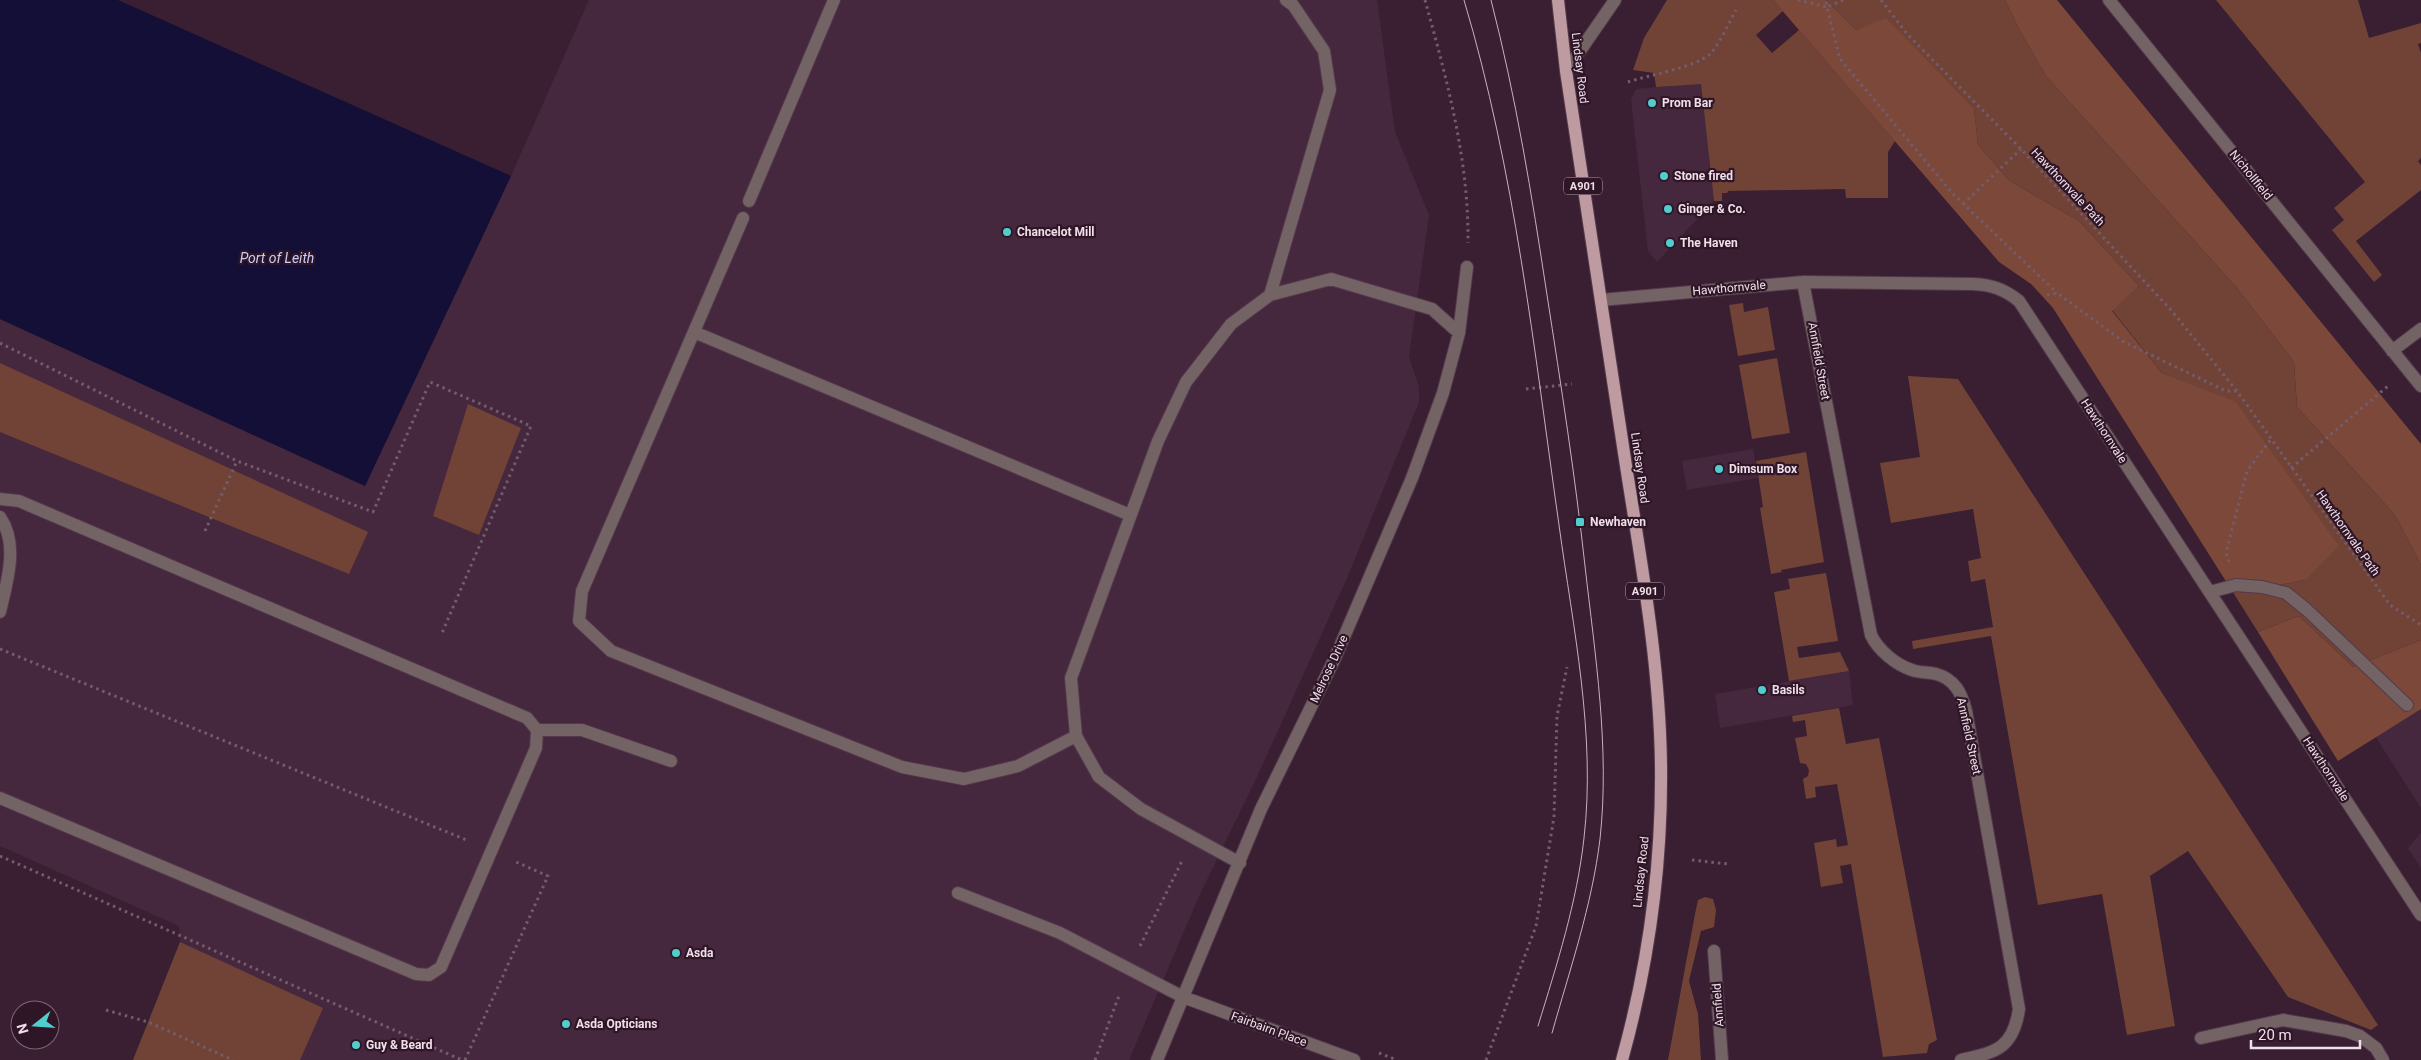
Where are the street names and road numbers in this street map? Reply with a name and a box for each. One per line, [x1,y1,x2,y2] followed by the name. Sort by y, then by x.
[1569,32,1591,104] street label: Lindsay Road
[2028,145,2108,229] street label: Hawthornvale Path
[2227,147,2275,203] street label: Nichollfield
[1564,178,1602,195] road number: A901
[1692,278,1766,298] street label: Hawthornvale
[1805,321,1833,401] street label: Annfield Street
[2078,396,2130,466] street label: Hawthornvale
[1628,432,1652,504] street label: Lindsay Road
[2313,488,2383,578] street label: Hawthornvale Path
[1626,582,1664,600] road number: A901
[1307,633,1351,705] street label: Melrose Drive
[1954,696,1984,776] street label: Annfield Street
[2300,734,2352,804] street label: Hawthornvale
[1630,836,1652,908] street label: Lindsay Road
[1709,983,1727,1027] street label: Annfield
[1229,1009,1309,1049] street label: Fairbairn Place

